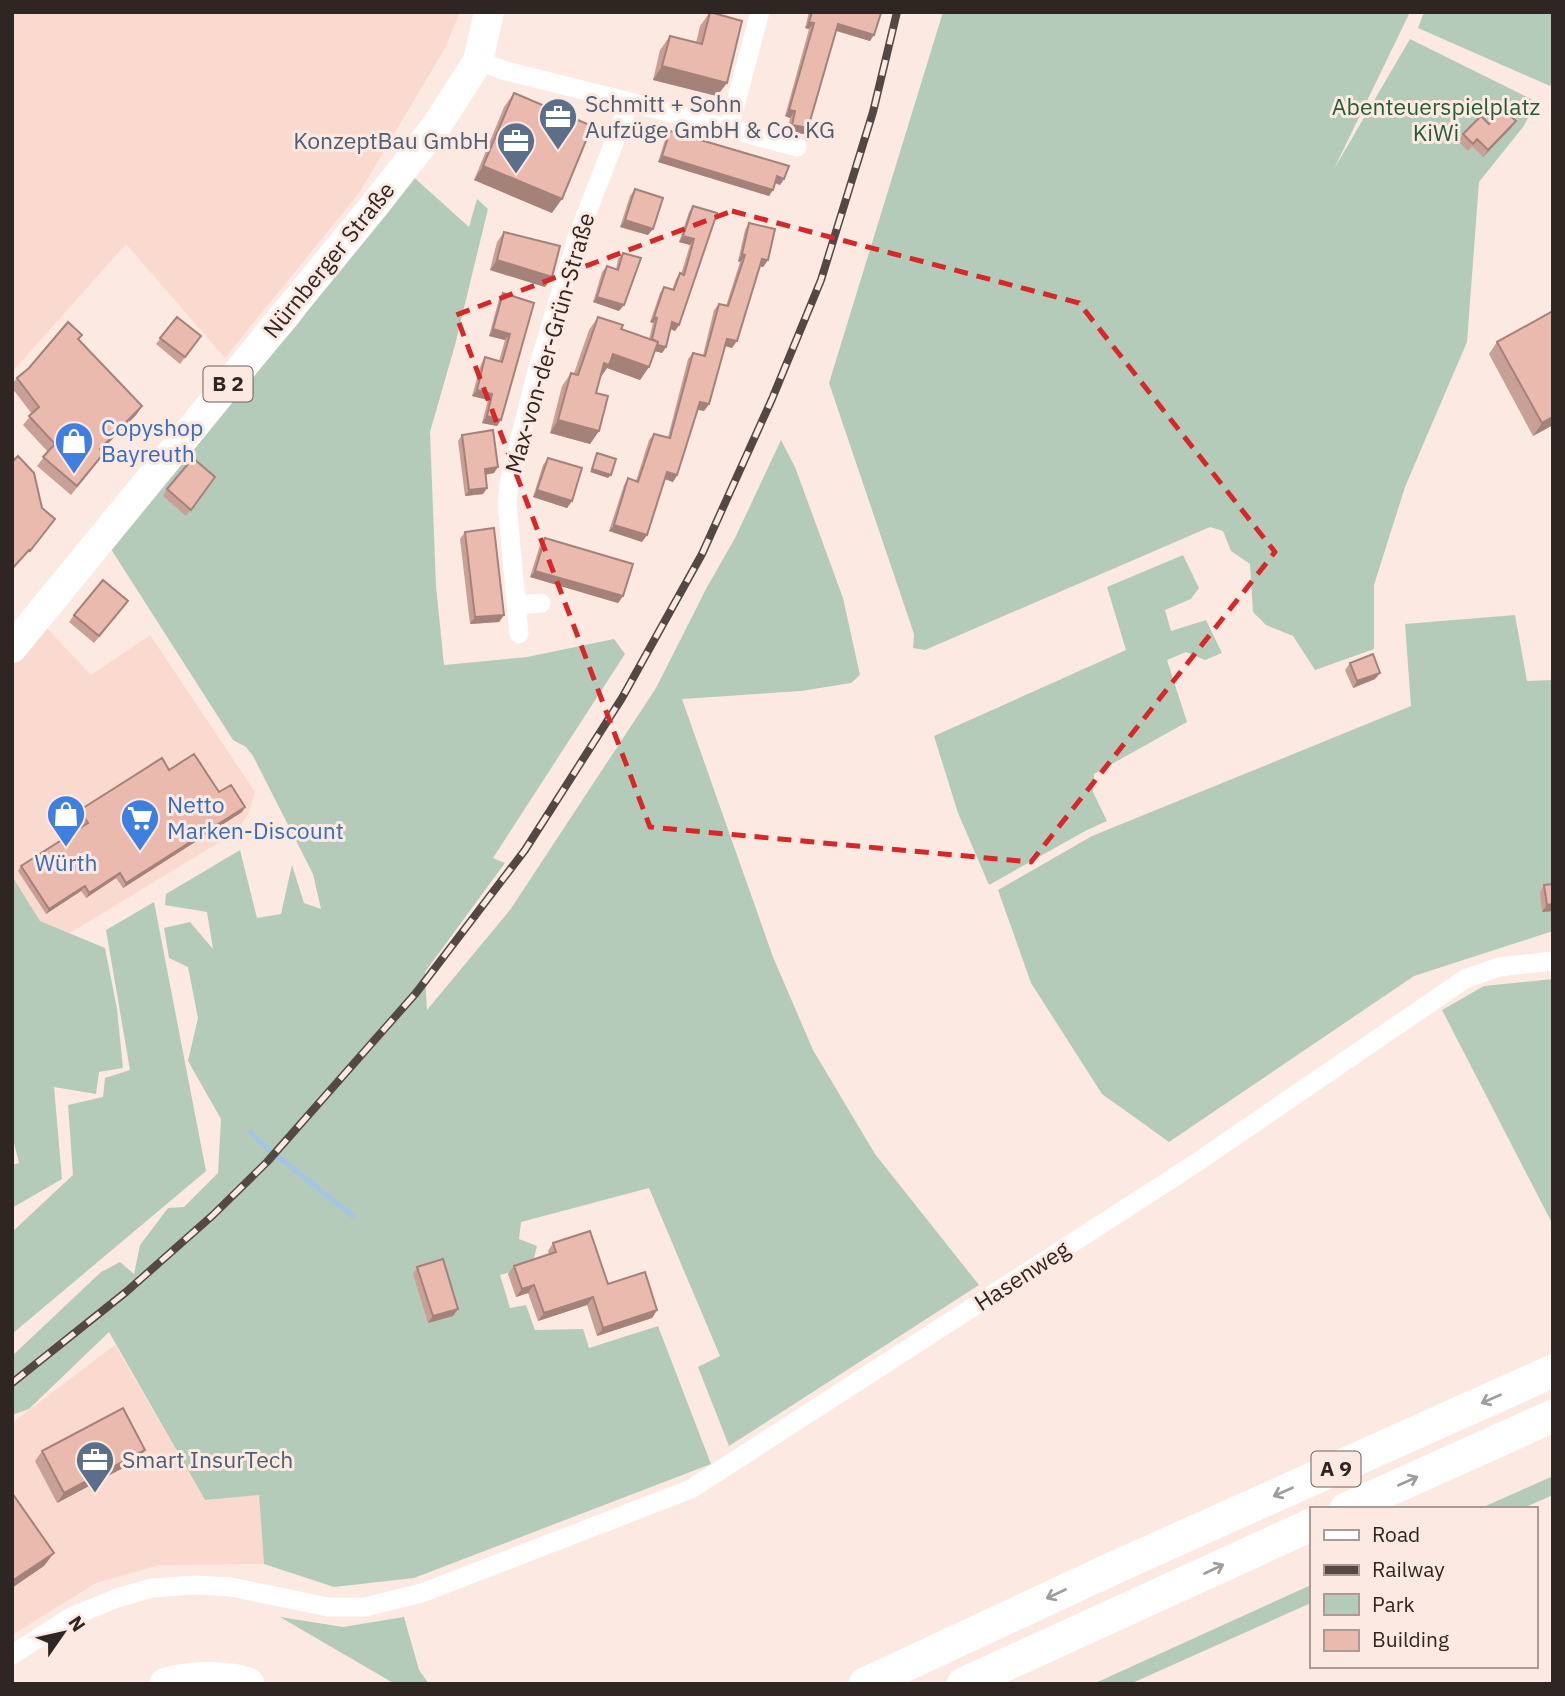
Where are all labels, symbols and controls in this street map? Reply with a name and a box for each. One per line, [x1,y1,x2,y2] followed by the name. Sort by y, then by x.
[585,88,835,144] place label: Schmitt + Sohn Aufzüge GmbH & Co. KG
[1332,91,1540,147] park label: Abenteuerspielplatz KiWi
[537,96,579,151] office icon: Schmitt + Sohn Aufzüge GmbH & Co. KG
[495,120,537,175] office icon: KonzeptBau GmbH
[293,125,489,155] place label: KonzeptBau GmbH
[256,175,400,344] street label: Nürnberger Straße
[497,209,601,476] street label: Max-von-der-Grün-Straße
[204,366,252,402] road number: B 2
[101,412,203,468] place label: Copyshop Bayreuth
[53,420,95,475] shop icon: Copyshop Bayreuth
[167,789,344,845] place label: Netto Marken-Discount
[45,793,87,848] shop icon: Würth
[119,797,161,852] supermarket icon: Netto Marken-Discount
[34,847,98,877] place label: Würth
[968,1233,1075,1317] street label: Hasenweg
[1480,1393,1502,1406] one-way arrow
[74,1439,116,1494] office icon: Smart InsurTech
[122,1444,293,1474] place label: Smart InsurTech
[1312,1452,1360,1486] road number: A 9
[1397,1474,1418,1487] one-way arrow
[1273,1486,1294,1499] one-way arrow
[1310,1507,1537,1668] legend
[1372,1520,1420,1548] text: Road
[1372,1555,1445,1583] text: Railway
[1203,1562,1224,1575] one-way arrow
[1046,1588,1067,1601] one-way arrow
[1372,1590,1415,1618] text: Park
[28,1598,98,1668] north arrow
[63,1611,91,1636] text: N
[1372,1625,1449,1653] text: Building

